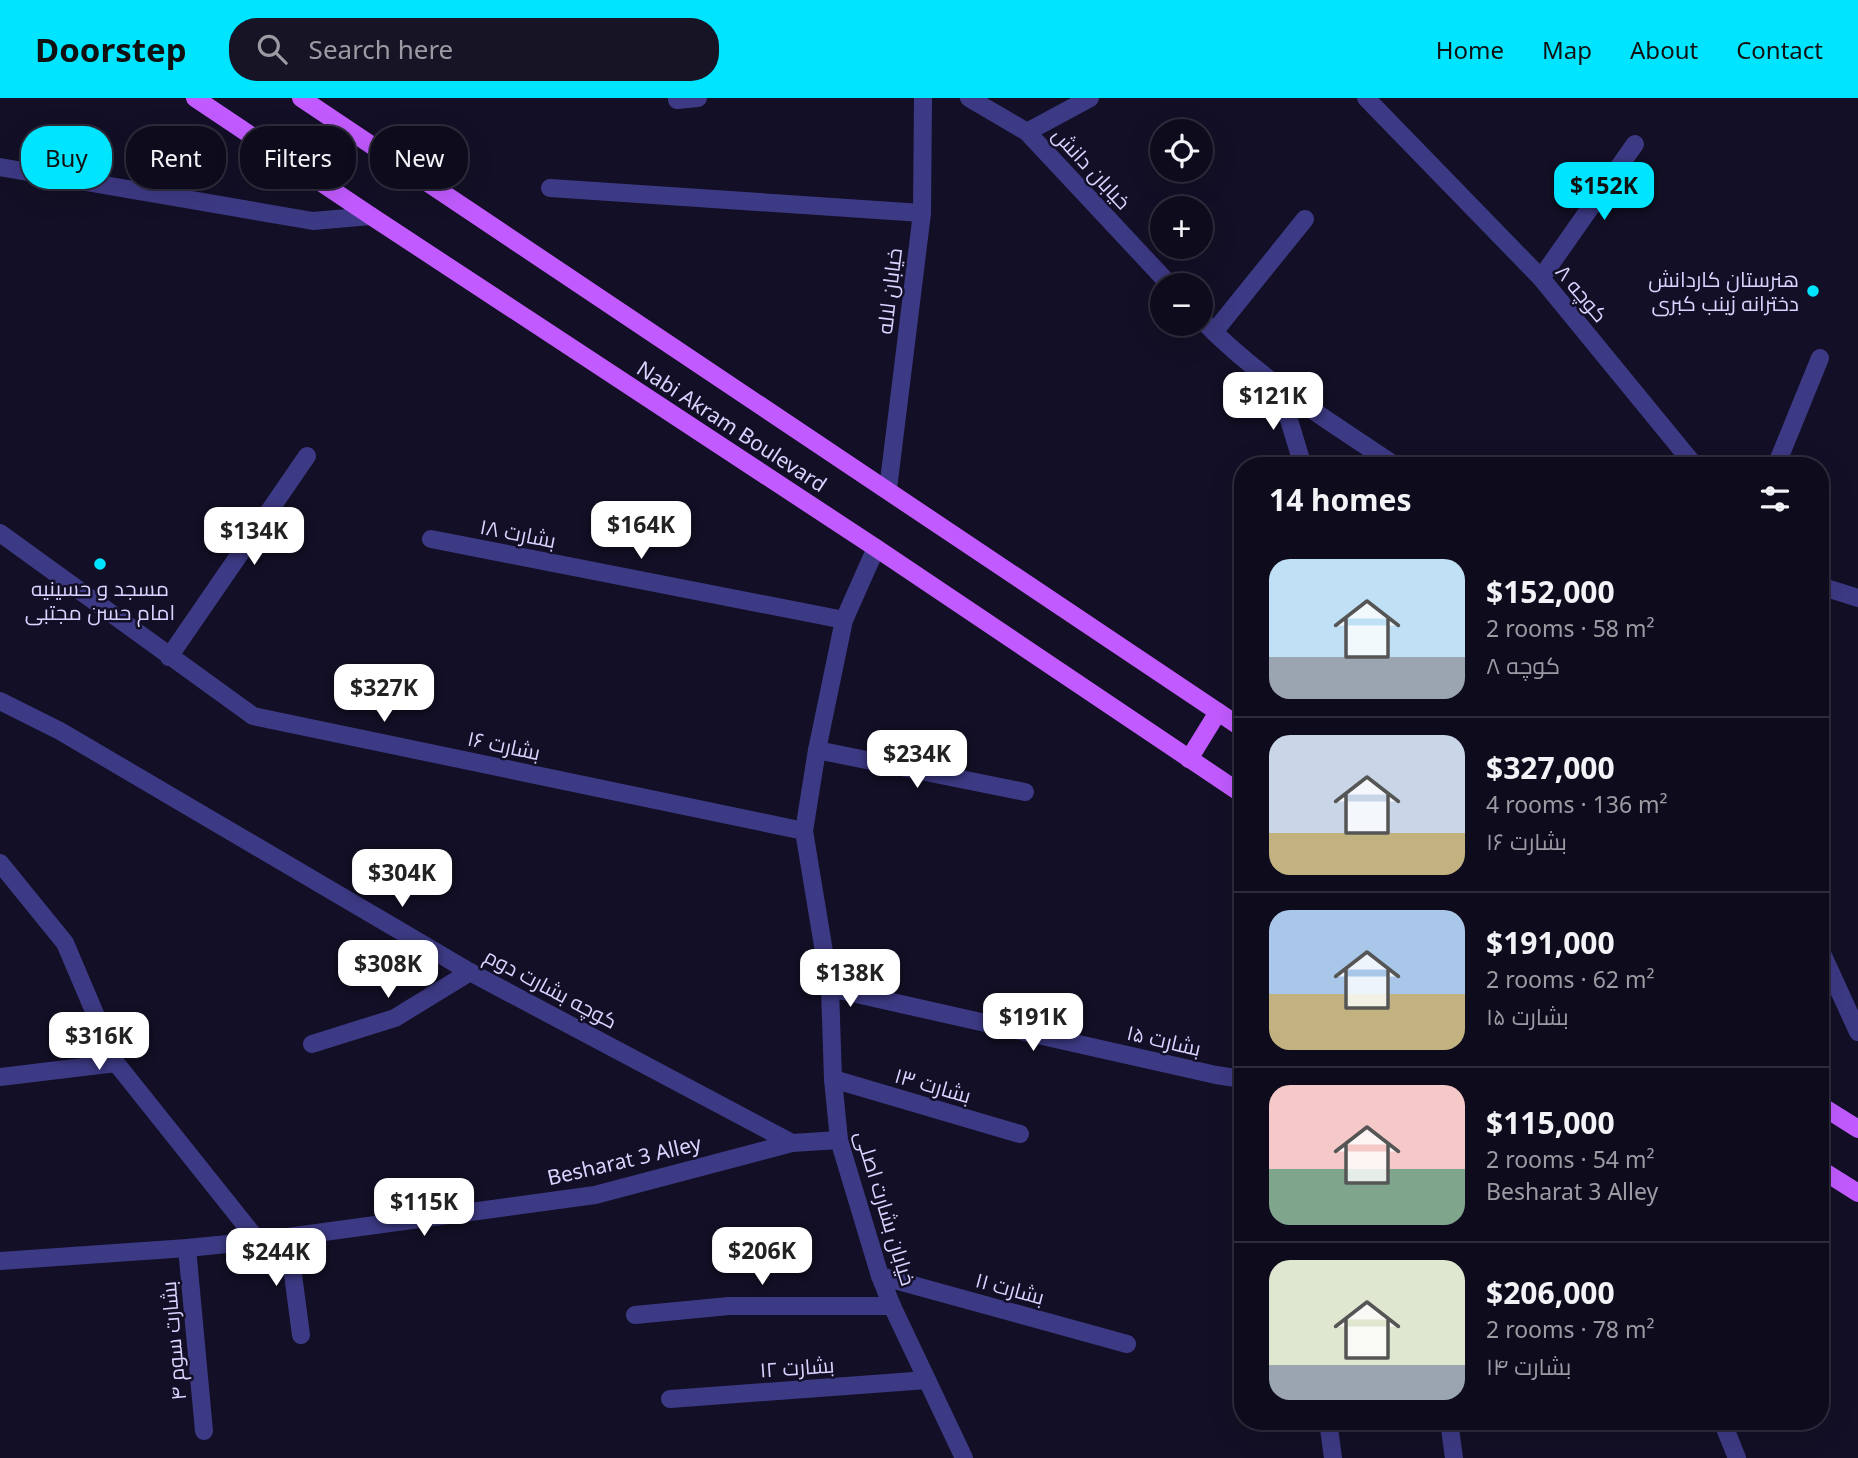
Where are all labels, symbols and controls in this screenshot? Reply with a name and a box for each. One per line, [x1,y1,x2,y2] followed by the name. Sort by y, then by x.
[229,18,719,81] search box
[35,27,187,72] text: Doorstep
[253,30,291,68] icon: search
[309,31,453,67] text: Search here
[1436,33,1504,66] text: Home
[1542,33,1592,66] text: Map
[1630,33,1698,66] text: About
[1736,33,1823,66] text: Contact
[1150,119,1213,336] map controls
[1150,119,1213,182] button: locate
[1047,121,1137,215] street label: خیابان دانش
[21,126,112,189] chip: Buy
[126,126,226,189] chip: Rent
[240,126,356,189] chip: Filters
[370,126,468,189] chip: New
[1555,162,1653,222] pin: $152K
[1570,169,1638,201] text: $152K
[1150,196,1213,259] button: +
[870,246,908,336] street label: خیابان لاله
[1549,258,1614,329] street label: کوچه ۸
[1648,265,1799,317] place label: هنرستان کاردانش دخترانه زینب کبری
[1150,273,1213,336] button: −
[1805,283,1821,299] marker: هنرستان کاردانش دخترانه زینب کبری
[632,354,832,498] street label: Nabi Akram Boulevard
[1224,372,1322,432] pin: $121K
[1239,379,1307,411] text: $121K
[1269,479,1412,520] text: 14 homes
[1756,480,1794,518] icon: filters
[592,502,690,561] pin: $164K
[205,508,303,567] pin: $134K
[607,508,675,540] text: $164K
[478,512,558,554] street label: بشارت ۱۸
[220,514,288,546] text: $134K
[92,556,108,572] marker: مسجد و حسینیه امام حسن مجتبی
[1486,571,1615,612] text: $152,000
[25,574,175,627] place label: مسجد و حسینیه امام حسن مجتبی
[1325,587,1409,671] icon: home
[1486,612,1655,644] text: 2 rooms · 58 m²
[1486,649,1560,681] text: کوچه ۸
[335,664,433,724] pin: $327K
[350,671,418,703] text: $327K
[465,724,543,766] street label: بشارت ۱۶
[868,730,966,790] pin: $234K
[883,737,951,769] text: $234K
[1486,747,1615,788] text: $327,000
[1325,763,1409,847] icon: home
[1486,788,1668,820] text: 4 rooms · 136 m²
[1486,825,1567,857] text: بشارت ۱۶
[353,850,451,909] pin: $304K
[368,856,436,888] text: $304K
[1486,922,1615,963] text: $191,000
[1325,938,1409,1022] icon: home
[339,940,437,1000] pin: $308K
[479,941,622,1036] street label: کوچه بشارت دوم
[354,947,422,979] text: $308K
[801,950,899,1009] pin: $138K
[816,956,884,988] text: $138K
[1486,963,1655,995] text: 2 rooms · 62 m²
[984,993,1082,1053] pin: $191K
[999,1000,1067,1032] text: $191K
[1486,1000,1569,1032] text: بشارت ۱۵
[50,1012,148,1072] pin: $316K
[1124,1018,1204,1062] street label: بشارت ۱۵
[65,1019,133,1051] text: $316K
[892,1061,974,1109] street label: بشارت ۱۳
[1486,1102,1615,1143] text: $115,000
[1325,1113,1409,1197] icon: home
[849,1127,923,1289] street label: خیابان بشارت اصلی
[544,1129,704,1191] street label: Besharat 3 Alley
[1486,1143,1655,1175] text: 2 rooms · 54 m²
[1486,1175,1658,1207] text: Besharat 3 Alley
[375,1178,473,1238] pin: $115K
[390,1185,458,1217] text: $115K
[227,1228,325,1288] pin: $244K
[713,1228,811,1287] pin: $206K
[728,1234,796,1266] text: $206K
[242,1235,310,1267] text: $244K
[972,1265,1048,1311] street label: بشارت ۱۱
[1486,1272,1615,1313] text: $206,000
[154,1280,193,1402] street label: بشارت سوم ۴
[1325,1288,1409,1372] icon: home
[1486,1313,1655,1345] text: 2 rooms · 78 m²
[759,1350,835,1384] street label: بشارت ۱۲
[1486,1350,1571,1382] text: بشارت ۱۴

